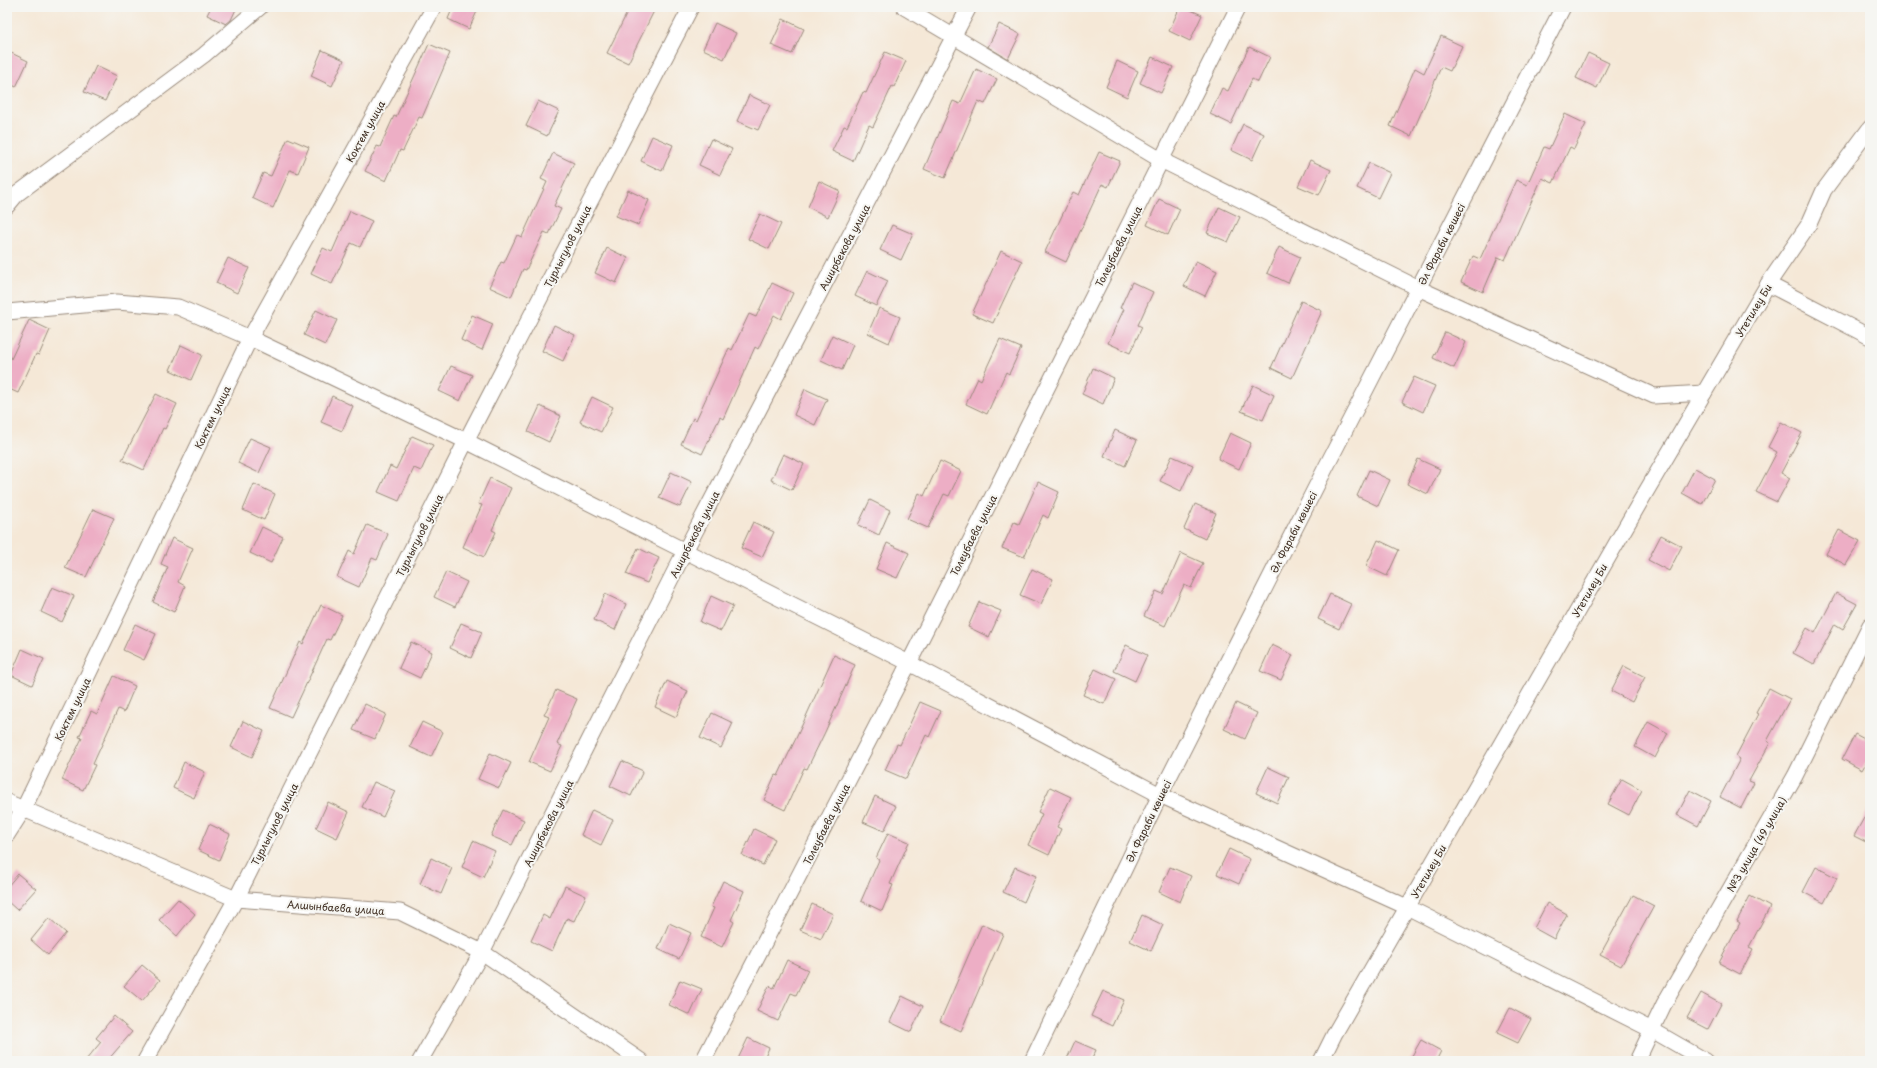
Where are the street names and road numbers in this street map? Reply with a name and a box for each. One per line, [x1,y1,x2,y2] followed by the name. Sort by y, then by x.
[342,97,389,165] street label: Коктем улица
[1414,200,1468,288] street label: Әл Фараби көшесі
[815,201,874,293] street label: Аширбекова улица
[540,202,595,290] street label: Турлыгулов улица
[1091,202,1145,289] street label: Толеубаева улица
[1731,281,1776,340] street label: Утетилеу Би
[190,382,234,451] street label: Коктем улица
[666,487,724,581] street label: Аширбекова улица
[1266,488,1320,576] street label: Әл Фараби көшесі
[392,491,447,579] street label: Турлыгулов улица
[946,491,1000,578] street label: Толеубаева улица
[1568,560,1611,620] street label: Утетилеу Би
[50,674,94,743] street label: Коктем улица
[520,776,578,870] street label: Аширбекова улица
[1121,777,1175,865] street label: Әл Фараби көшесі
[247,780,302,868] street label: Турлыгулов улица
[799,780,853,867] street label: Толеубаева улица
[1723,793,1790,894] street label: №3 улица (49 улица)
[1407,841,1450,901] street label: Утетилеу Би
[287,896,386,918] street label: Алшынбаева улица

